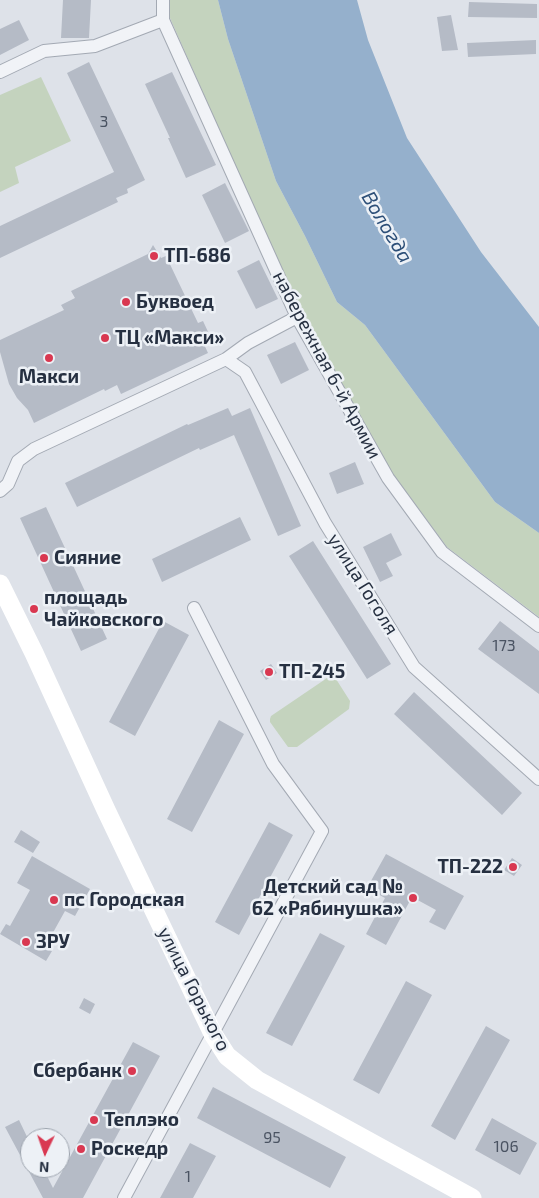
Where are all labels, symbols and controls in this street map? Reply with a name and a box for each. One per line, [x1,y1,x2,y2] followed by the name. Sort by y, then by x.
[100,112,108,132] house number: 3
[356,187,418,267] water label: Вологда
[164,245,231,267] place label: ТП-686
[148,250,160,262] marker: ТП-686
[268,267,386,463] street label: набережная 6-й Армии
[136,291,214,313] place label: Буквоед
[120,296,132,308] marker: Буквоед
[115,327,224,349] place label: ТЦ «Макси»
[99,332,111,344] marker: ТЦ «Макси»
[43,352,55,364] marker: Макси
[19,366,79,388] place label: Макси
[323,529,403,639] street label: улица Гоголя
[54,547,121,569] place label: Сияние
[38,552,50,564] marker: Сияние
[44,587,163,631] place label: площадь Чайковского
[28,603,40,615] marker: площадь Чайковского
[492,636,516,656] house number: 173
[279,661,345,683] place label: ТП-245
[263,666,275,678] marker: ТП-245
[437,856,503,878] place label: ТП-222
[507,861,519,873] marker: ТП-222
[252,876,403,920] place label: Детский сад № 62 «Рябинушка»
[64,889,184,911] place label: пс Городская
[407,892,419,904] marker: Детский сад № 62 «Рябинушка»
[48,894,60,906] marker: пс Городская
[153,923,235,1055] street label: улица Горького
[36,931,70,953] place label: ЗРУ
[20,936,32,948] marker: ЗРУ
[33,1060,122,1082] place label: Сбербанк
[126,1065,138,1077] marker: Сбербанк
[104,1109,179,1131] place label: Теплэко
[88,1114,100,1126] marker: Теплэко
[20,1128,70,1178] north arrow
[263,1128,281,1148] house number: 95
[493,1137,519,1157] house number: 106
[91,1138,168,1160] place label: Роскедр
[75,1143,87,1155] marker: Роскедр
[39,1159,50,1176] text: N
[185,1167,191,1187] house number: 1

